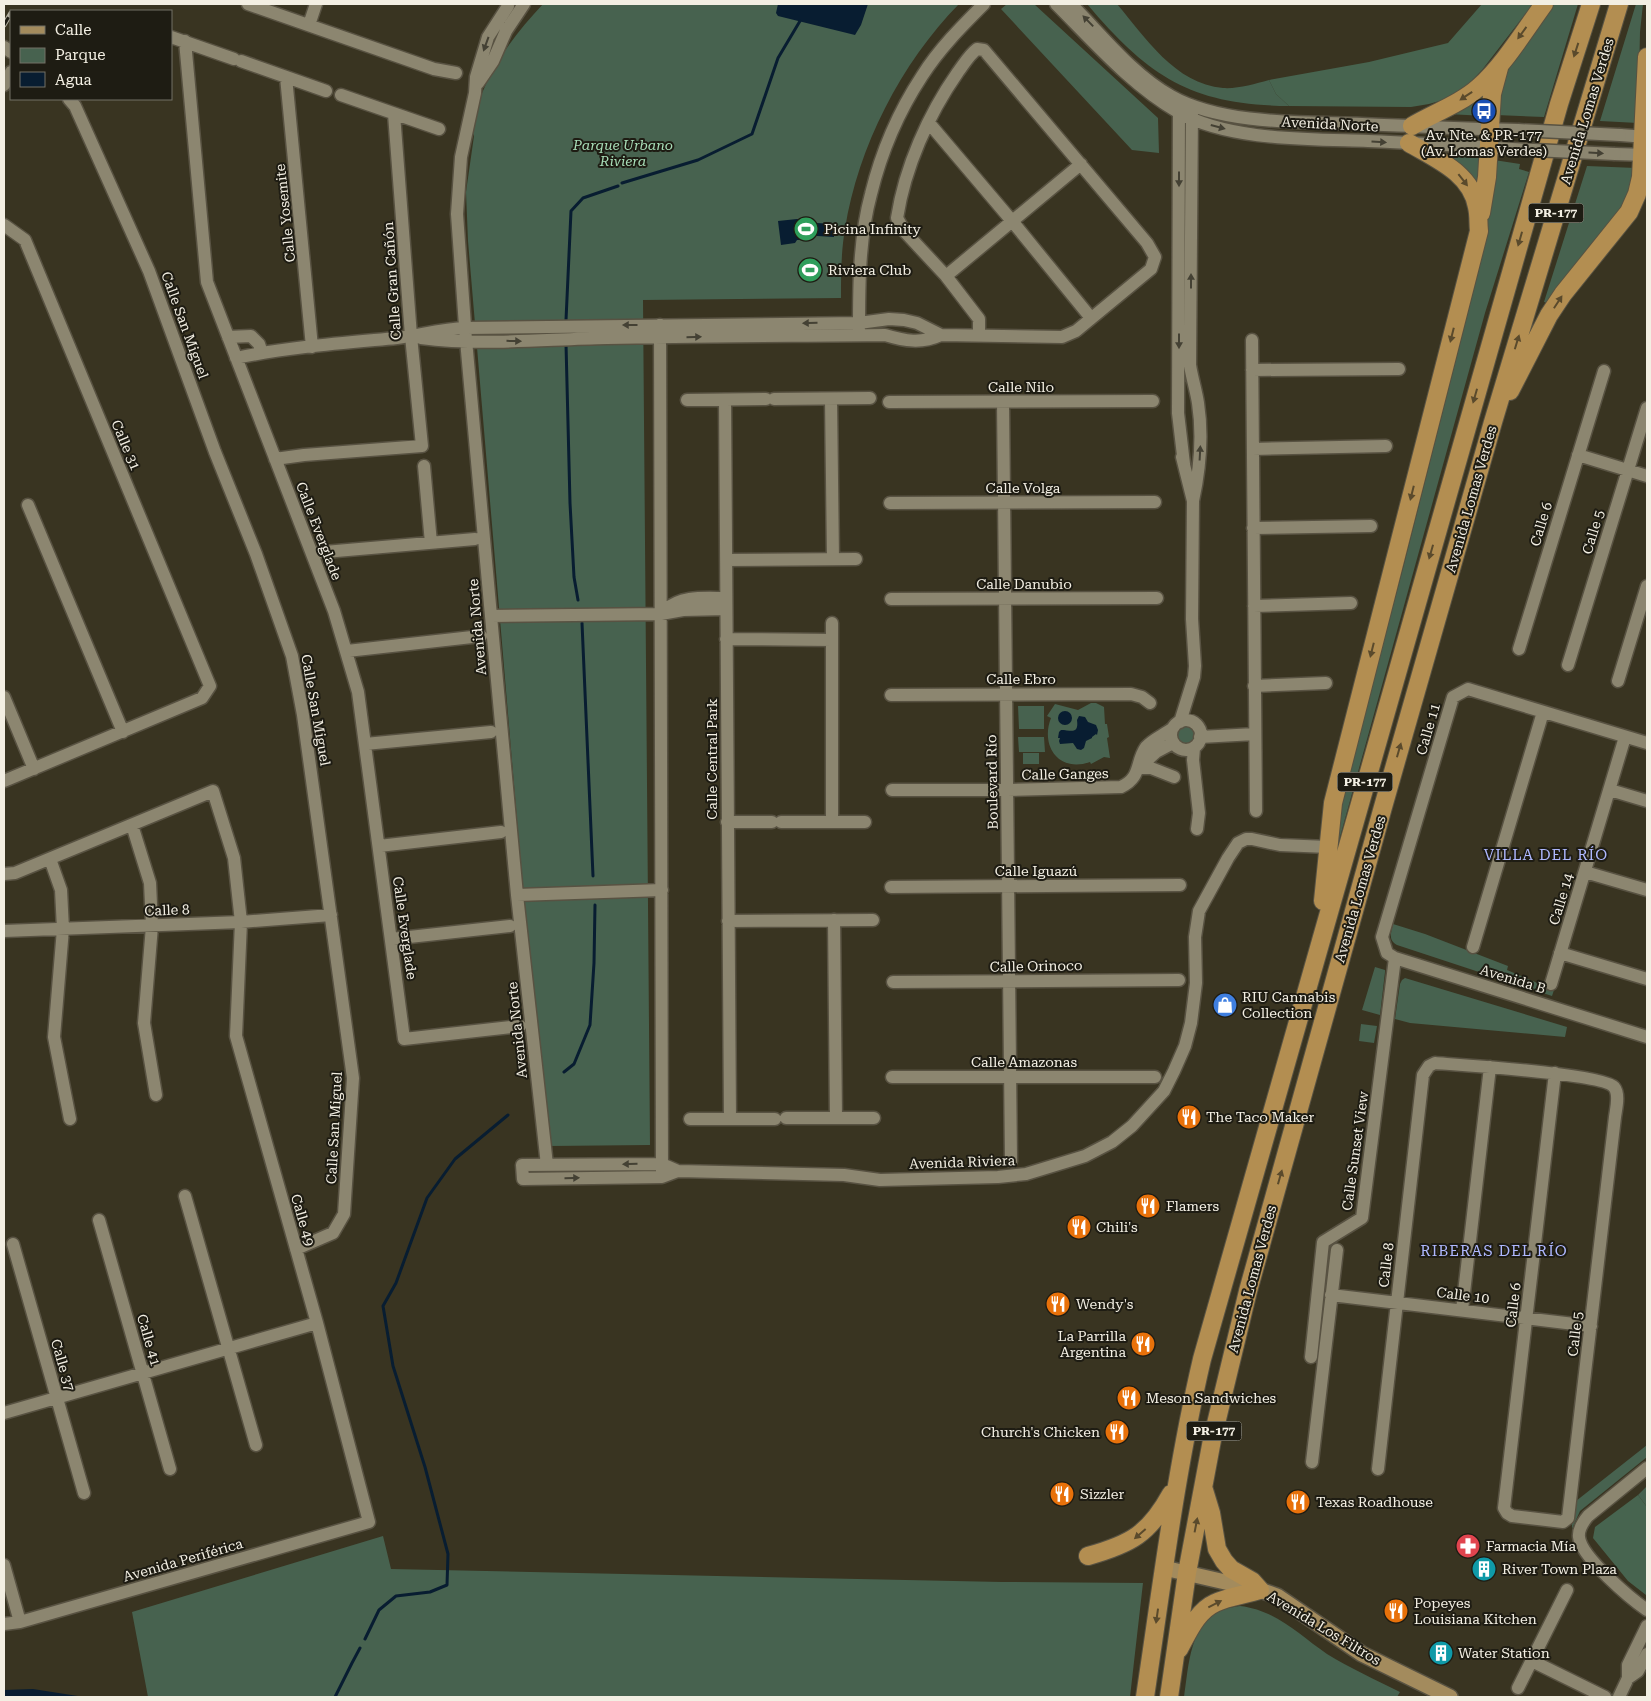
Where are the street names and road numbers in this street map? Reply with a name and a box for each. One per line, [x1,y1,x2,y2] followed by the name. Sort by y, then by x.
[1557,36,1617,186] street label: Avenida Lomas Verdes
[1281,113,1379,135] street label: Avenida Norte
[272,163,298,263] street label: Calle Yosemite
[1528,204,1584,222] road number: PR-177
[380,221,404,341] street label: Calle Gran Cañón
[158,269,212,381] street label: Calle San Miguel
[988,379,1054,395] street label: Calle Nilo
[108,417,144,473] street label: Calle 31
[1442,423,1500,574] street label: Avenida Lomas Verdes
[293,480,345,583] street label: Calle Everglade
[986,480,1061,496] street label: Calle Volga
[1527,500,1555,548] street label: Calle 6
[1579,508,1607,556] street label: Calle 5
[976,576,1072,592] street label: Calle Danubio
[465,578,489,676] street label: Avenida Norte
[298,653,334,768] street label: Calle San Miguel
[986,671,1056,687] street label: Calle Ebro
[704,698,720,820] street label: Calle Central Park
[1413,701,1443,757] street label: Calle 11
[983,734,1001,830] street label: Boulevard Río
[1021,765,1109,783] street label: Calle Ganges
[1338,772,1392,792] road number: PR-177
[1331,813,1389,964] street label: Avenida Lomas Verdes
[995,863,1077,879] street label: Calle Iguazú
[1546,871,1576,927] street label: Calle 14
[390,875,420,981] street label: Calle Everglade
[144,901,190,919] street label: Calle 8
[989,957,1083,975] street label: Calle Orinoco
[1478,961,1548,997] street label: Avenida B
[504,981,530,1079] street label: Avenida Norte
[971,1054,1077,1070] street label: Calle Amazonas
[323,1071,345,1185] street label: Calle San Miguel
[1339,1090,1371,1212] street label: Calle Sunset View
[909,1152,1016,1172] street label: Avenida Riviera
[288,1192,318,1248] street label: Calle 49
[1225,1203,1279,1354] street label: Avenida Lomas Verdes
[1375,1241,1397,1288] street label: Calle 8
[1502,1281,1524,1328] street label: Calle 6
[1436,1284,1491,1306] street label: Calle 10
[1564,1310,1586,1357] street label: Calle 5
[134,1312,164,1368] street label: Calle 41
[48,1337,78,1393] street label: Calle 37
[1186,1422,1242,1440] road number: PR-177
[121,1535,245,1585] street label: Avenida Periférica
[1264,1588,1384,1668] street label: Avenida Los Filtros

